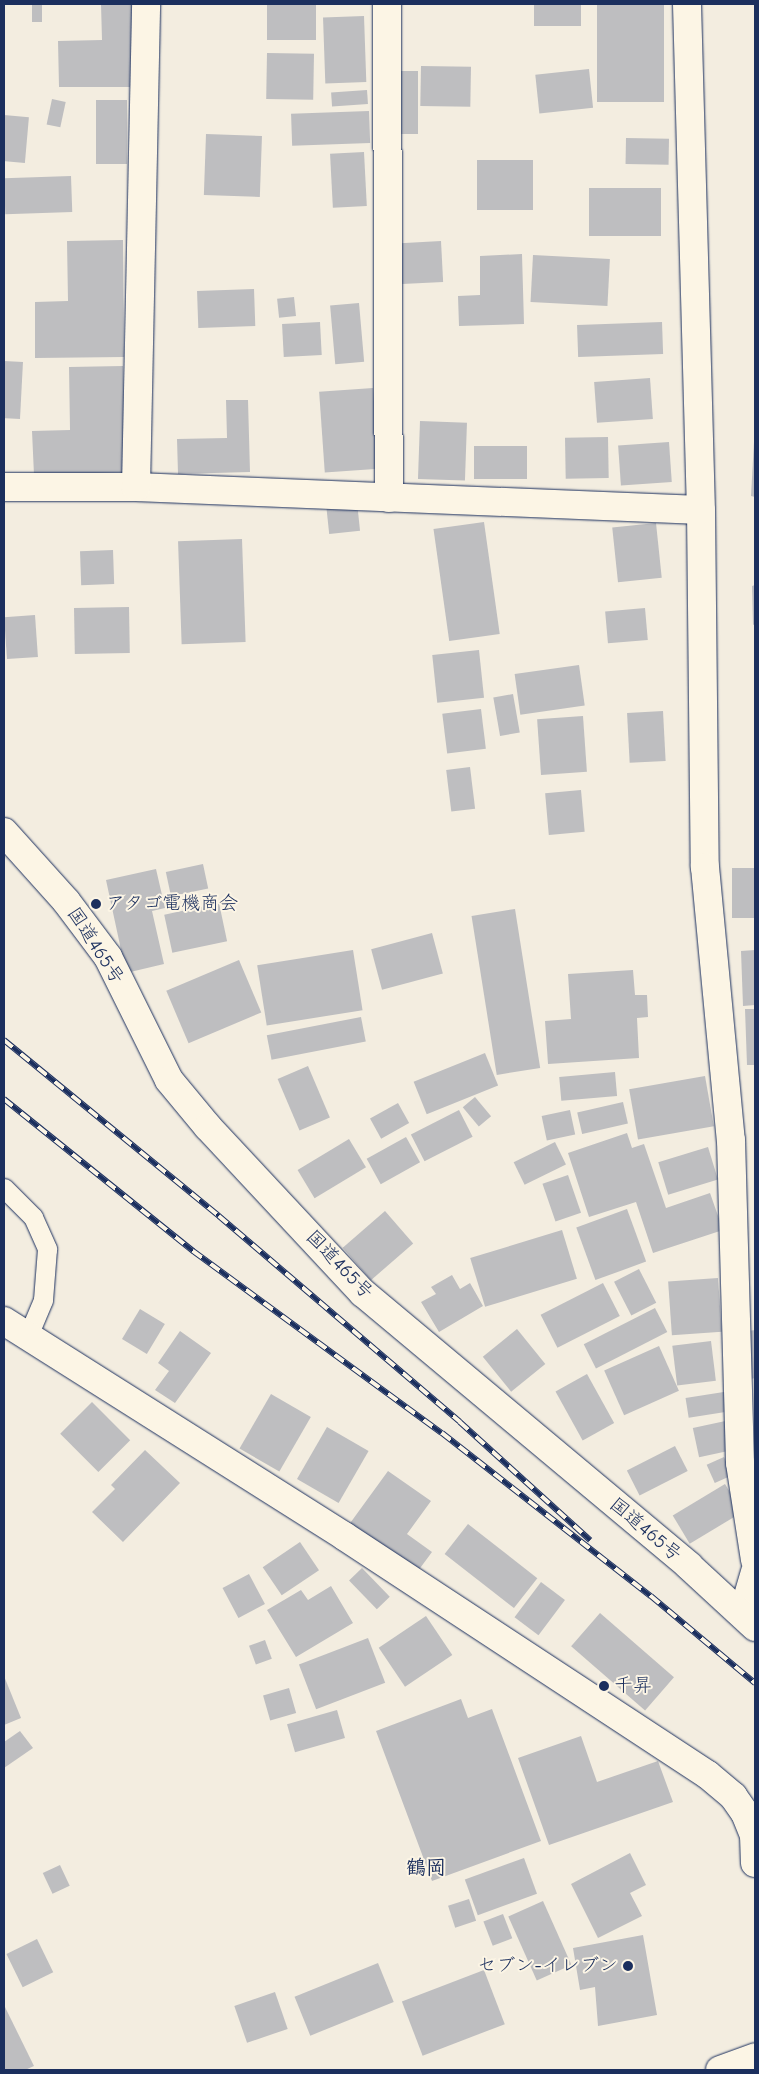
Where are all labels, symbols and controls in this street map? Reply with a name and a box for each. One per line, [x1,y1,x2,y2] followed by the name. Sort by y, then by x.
[106,893,239,915] place label: アタゴ電機商会
[90,898,102,910] marker: アタゴ電機商会
[62,903,128,989] street label: 国道465号
[301,1226,377,1304] street label: 国道465号
[604,1493,686,1567] street label: 国道465号
[614,1675,652,1697] place label: 千昇
[598,1680,610,1692] marker: 千昇
[406,1855,446,1879] district label: 鶴岡
[477,1955,618,1977] place label: セブン-イレブン
[622,1960,634,1972] marker: セブン-イレブン

